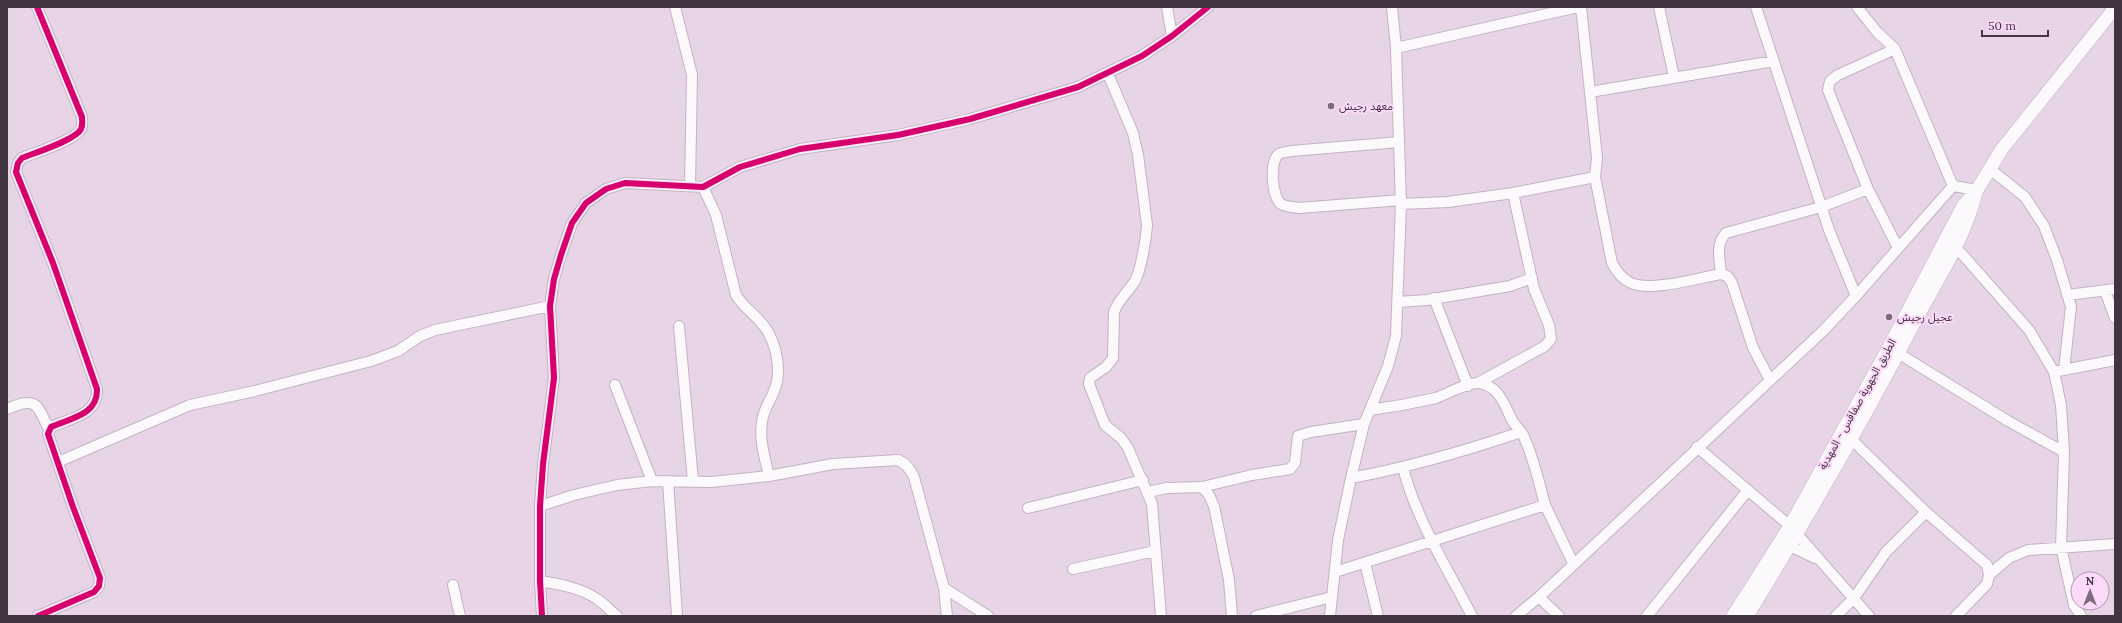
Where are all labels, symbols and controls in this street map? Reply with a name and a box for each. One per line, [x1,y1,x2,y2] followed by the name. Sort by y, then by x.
[1982,12,2048,38] scale bar
[1988,18,2016,33] text: 50 m
[1339,99,1393,113] place label: معهد رجيش
[1326,101,1336,111] marker: معهد رجيش
[1897,310,1953,324] place label: عجيل رجيش
[1884,312,1894,322] marker: عجيل رجيش
[1815,336,1899,472] street label: الطريق الجهوية صفاقس - المهدية
[2070,571,2110,611] north arrow
[2086,574,2095,588] text: N

